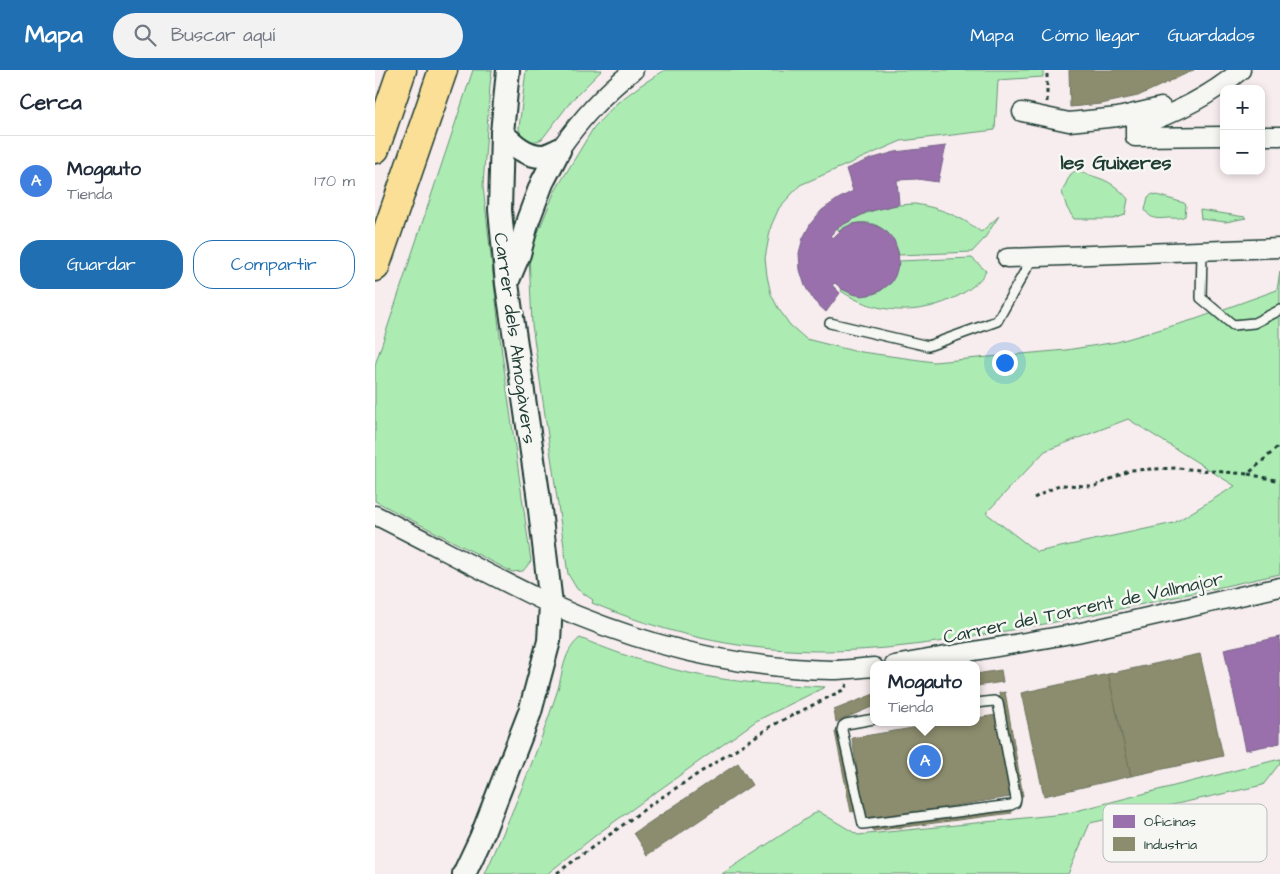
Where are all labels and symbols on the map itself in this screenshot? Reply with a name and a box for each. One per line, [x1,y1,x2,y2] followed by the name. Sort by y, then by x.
[1060,149,1172,177] district label: les Guixeres
[485,231,543,446] street label: Carrer dels Almogàvers
[992,350,1018,376] your location
[941,565,1226,651] street label: Carrer del Torrent de Vallmajor
[909,742,941,780] pin: A
[1103,804,1267,862] legend
[1144,812,1196,832] text: Oficinas
[1144,835,1197,855] text: Industria

